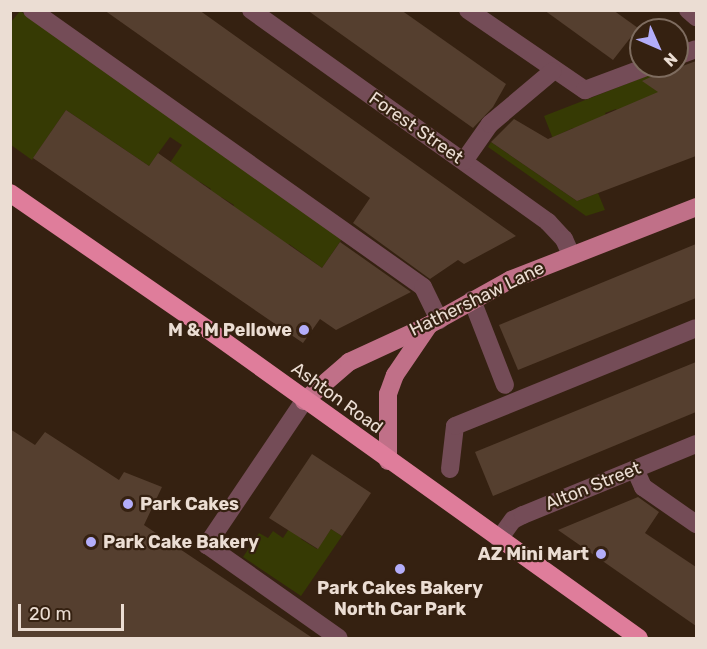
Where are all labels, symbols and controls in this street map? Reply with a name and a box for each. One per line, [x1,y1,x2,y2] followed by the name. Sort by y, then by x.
[629,18,689,78] north arrow
[660,49,681,70] text: N
[365,88,467,168] street label: Forest Street
[406,257,548,341] street label: Hathershaw Lane
[168,319,292,341] place label: M & M Pellowe
[297,323,311,337] marker: M & M Pellowe
[287,358,387,438] street label: Ashton Road
[542,457,644,515] street label: Alton Street
[140,493,239,515] place label: Park Cakes
[121,497,135,511] marker: Park Cakes
[103,531,259,553] place label: Park Cake Bakery
[84,535,98,549] marker: Park Cake Bakery
[478,543,589,565] place label: AZ Mini Mart
[594,547,608,561] marker: AZ Mini Mart
[393,562,407,576] marker: Park Cakes Bakery North Car Park
[317,578,483,620] place label: Park Cakes Bakery North Car Park
[21,592,128,630] scale bar
[29,603,71,625] text: 20 m

